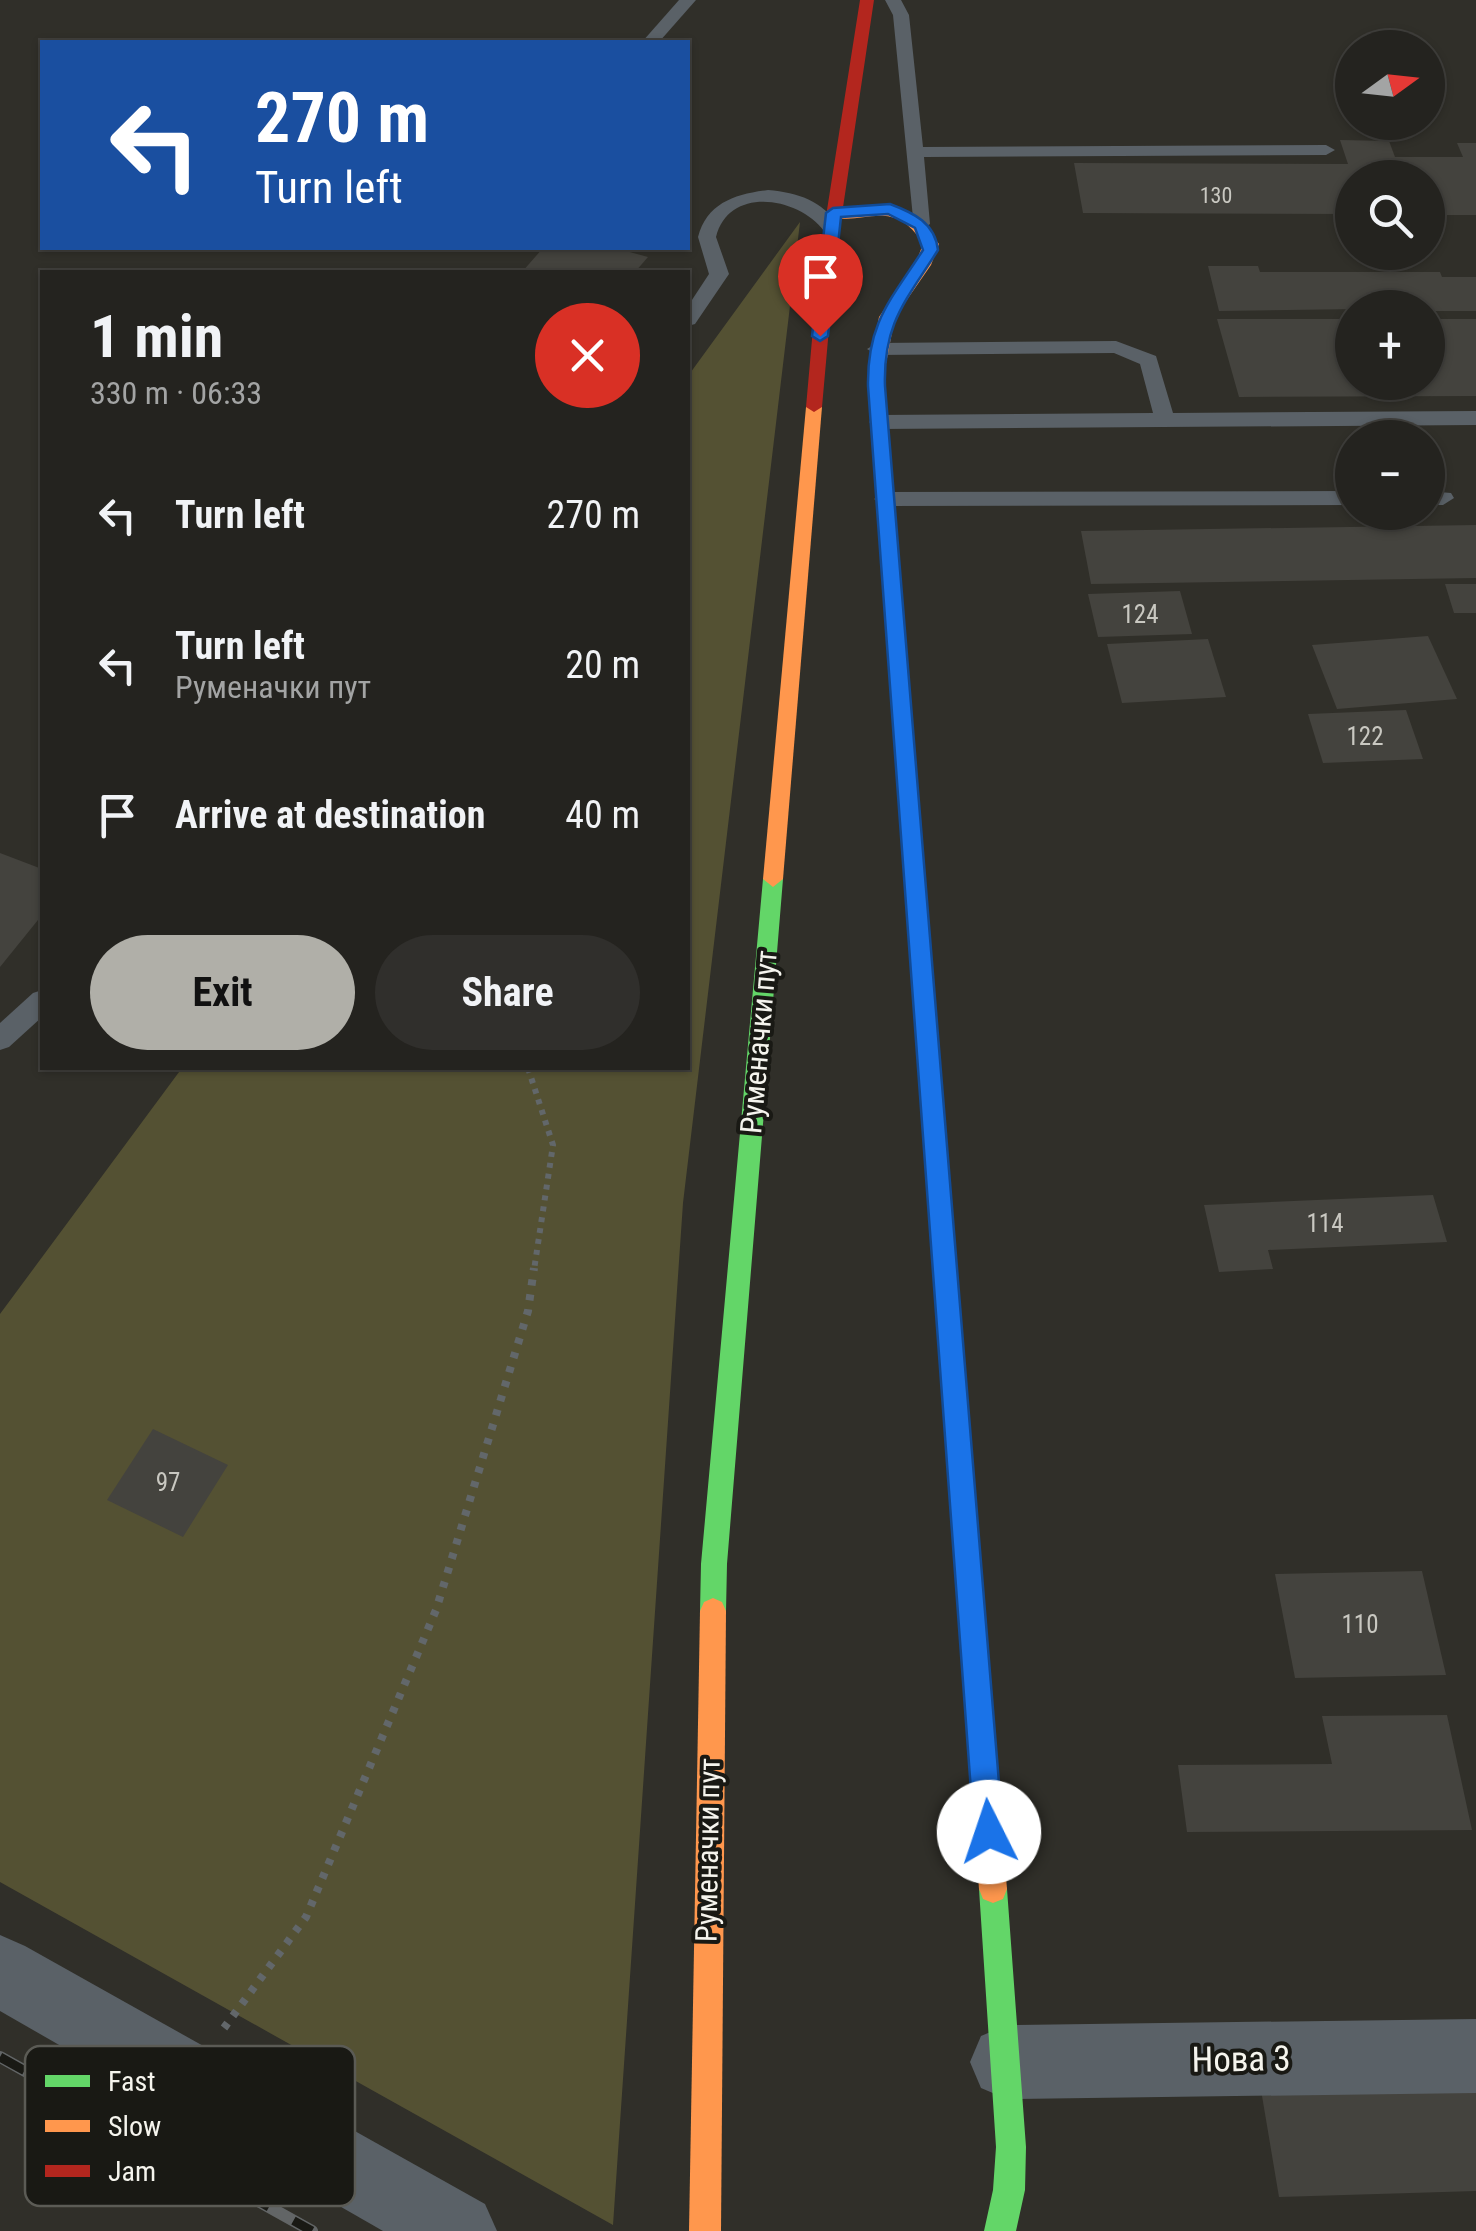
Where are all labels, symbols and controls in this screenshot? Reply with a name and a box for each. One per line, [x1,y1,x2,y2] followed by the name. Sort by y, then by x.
[1335,30,1445,140] north arrow
[1335,30,1445,530] map controls
[255,77,429,159] text: 270 m
[90,80,220,210] icon: left
[1335,160,1445,270] button: search
[255,161,403,214] text: Turn left
[1200,183,1232,208] house number: 130
[778,234,863,337] pin
[793,249,848,304] icon: arrive
[1335,290,1445,400] button: +
[90,301,223,372] text: 1 min
[535,303,640,408] button: close
[90,374,262,412] text: 330 m · 06:33
[1335,420,1445,530] button: −
[90,488,145,543] icon: left
[175,493,305,537] text: Turn left
[546,493,640,537] text: 270 m
[1121,600,1159,629] house number: 124
[175,624,305,668] text: Turn left
[90,638,145,693] icon: left
[565,643,640,687] text: 20 m
[175,668,371,706] text: Руменачки пут
[1346,722,1384,751] house number: 122
[90,788,145,843] icon: arrive
[175,793,485,837] text: Arrive at destination
[565,793,640,837] text: 40 m
[90,935,355,1050] button: Exit
[375,935,640,1050] button: Share
[733,949,784,1135] street label: Руменачки пут
[1306,1209,1344,1238] house number: 114
[156,1468,180,1497] house number: 97
[1341,1610,1379,1639] house number: 110
[688,1758,727,1942] street label: Руменачки пут
[937,1780,1041,1884] position arrow
[1191,2038,1291,2081] street label: Нова 3
[25,2046,355,2206] legend
[108,2065,155,2098] text: Fast
[108,2110,161,2143] text: Slow
[108,2155,156,2188] text: Jam

